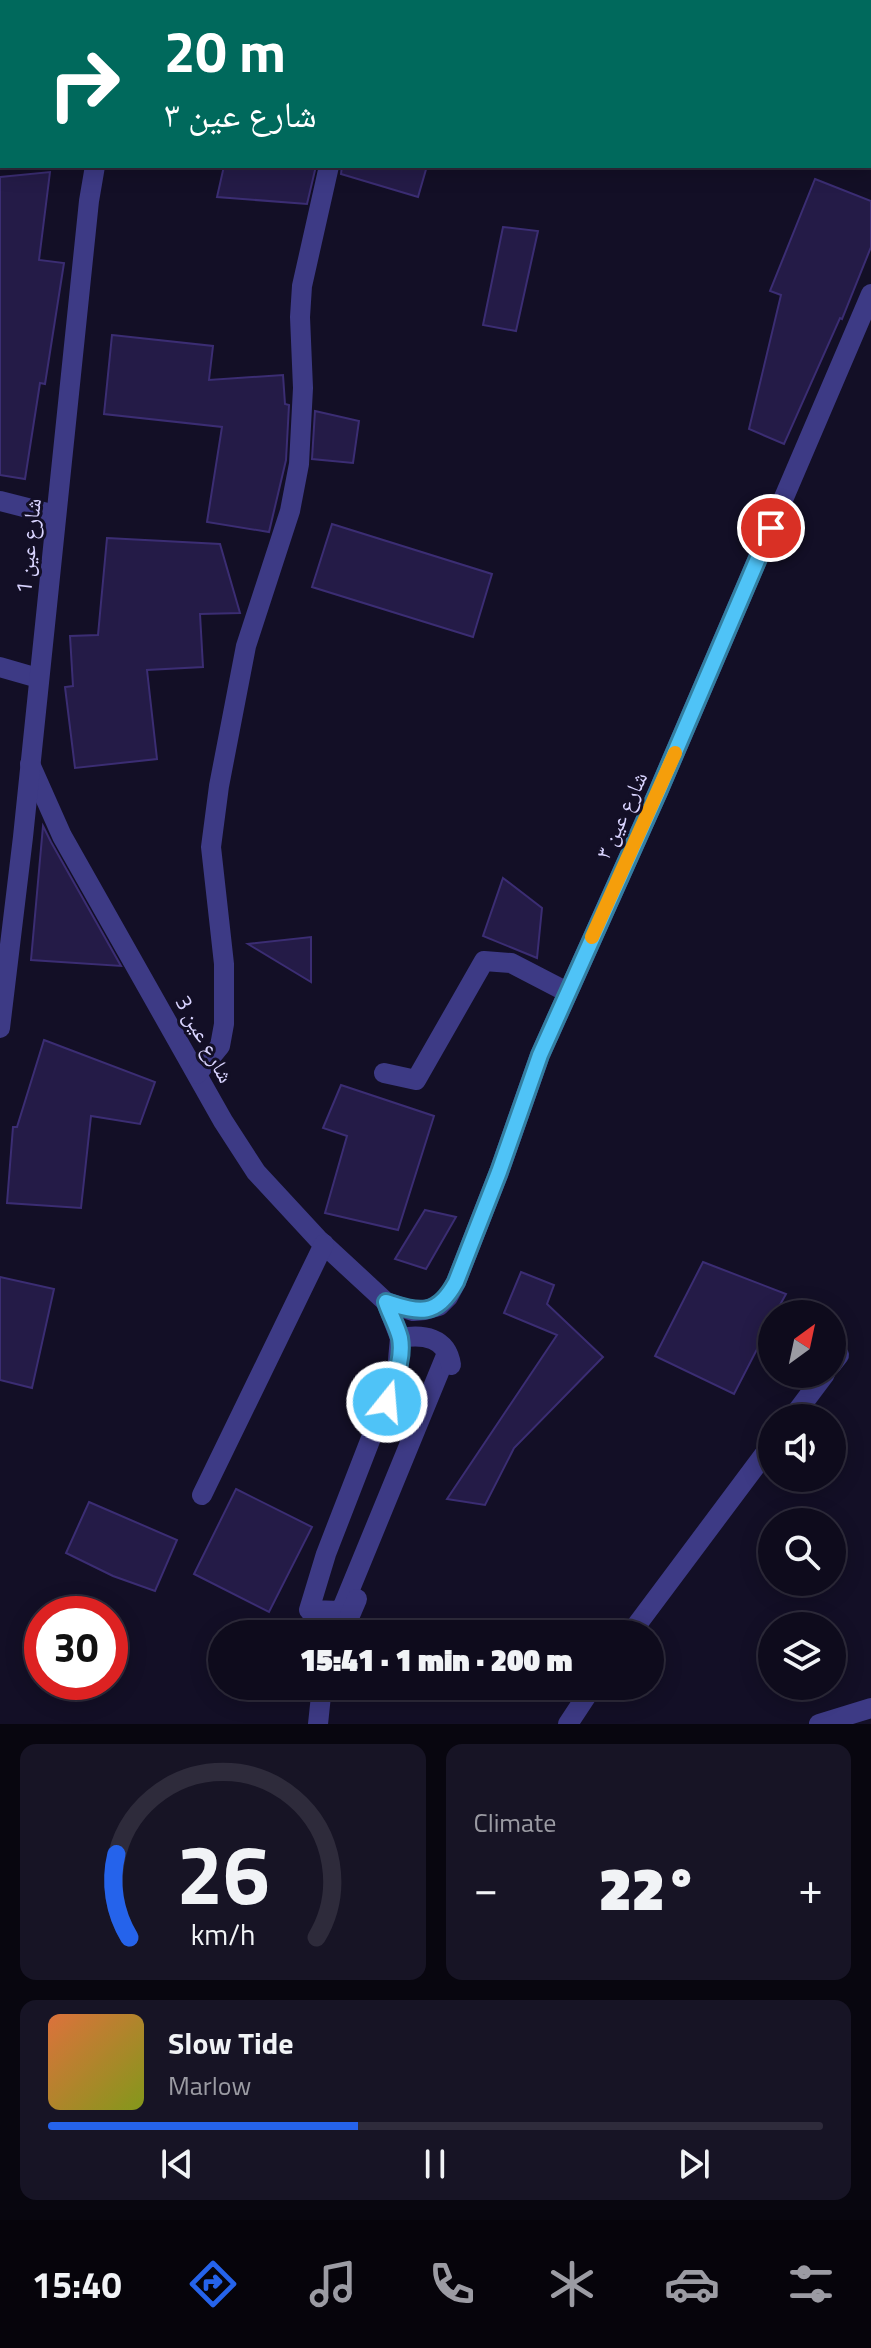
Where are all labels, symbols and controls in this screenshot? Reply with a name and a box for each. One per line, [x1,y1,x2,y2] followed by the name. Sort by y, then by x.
[164,9,286,94] text: 20 m
[32,32,136,136] icon: right
[164,86,317,141] text: شارع عين ٣
[737,494,805,562] pin
[6,497,50,595] street label: شارع عين 1
[749,506,793,550] icon: arrive
[586,766,656,864] street label: شارع عين ٣
[167,989,243,1089] street label: شارع عين 3
[758,1300,846,1388] north arrow
[758,1300,846,1700] map controls
[345,1360,429,1444] position arrow
[758,1404,846,1492] button: sound
[758,1508,846,1596] button: search
[24,1596,128,1700] speed limit sign: 30
[758,1612,846,1700] button: layers
[300,1637,572,1683] text: 15:41 · 1 min · 200 m
[474,1803,556,1842] text: Climate
[176,1810,269,1936] text: 26
[599,1842,698,1933] text: 22°
[474,1854,498,1921] text: −
[798,1854,823,1921] text: +
[190,1913,255,1956] text: km/h
[168,2020,293,2066] text: Slow Tide
[168,2066,251,2105] text: Marlow
[155,2142,199,2186] icon: previous
[413,2142,457,2186] icon: pause
[672,2142,716,2186] icon: next
[185,2256,241,2312] icon: directions
[305,2256,361,2312] icon: music
[424,2256,480,2312] icon: phone
[544,2256,600,2312] icon: climate
[664,2256,720,2312] icon: car
[783,2256,839,2312] icon: filters
[32,2257,122,2312] text: 15:40

